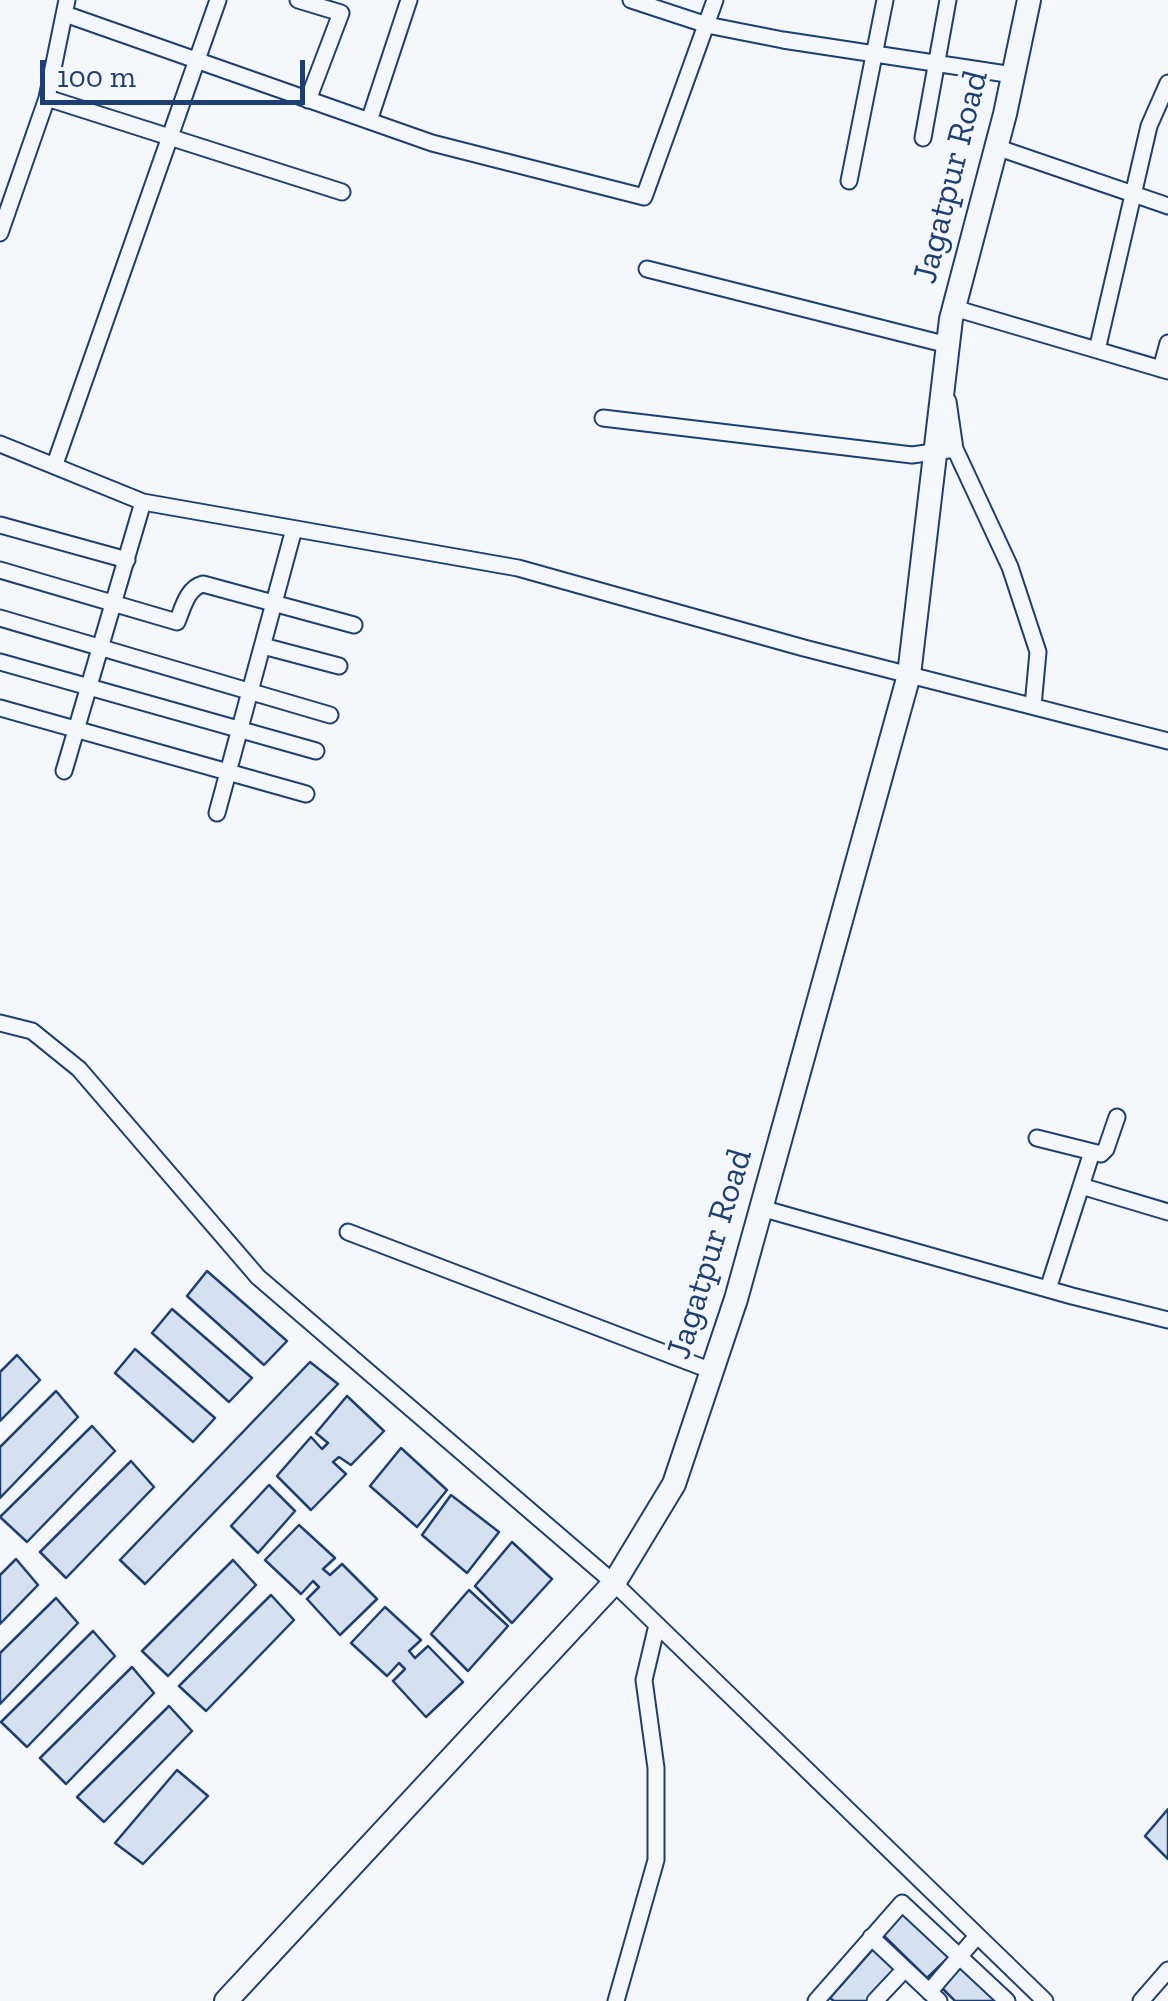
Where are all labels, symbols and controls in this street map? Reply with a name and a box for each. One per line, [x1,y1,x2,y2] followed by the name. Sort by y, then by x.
[45,40,310,102] scale bar
[57,59,136,95] text: 100 m
[904,66,998,288] street label: Jagatpur Road
[658,1144,762,1364] street label: Jagatpur Road

